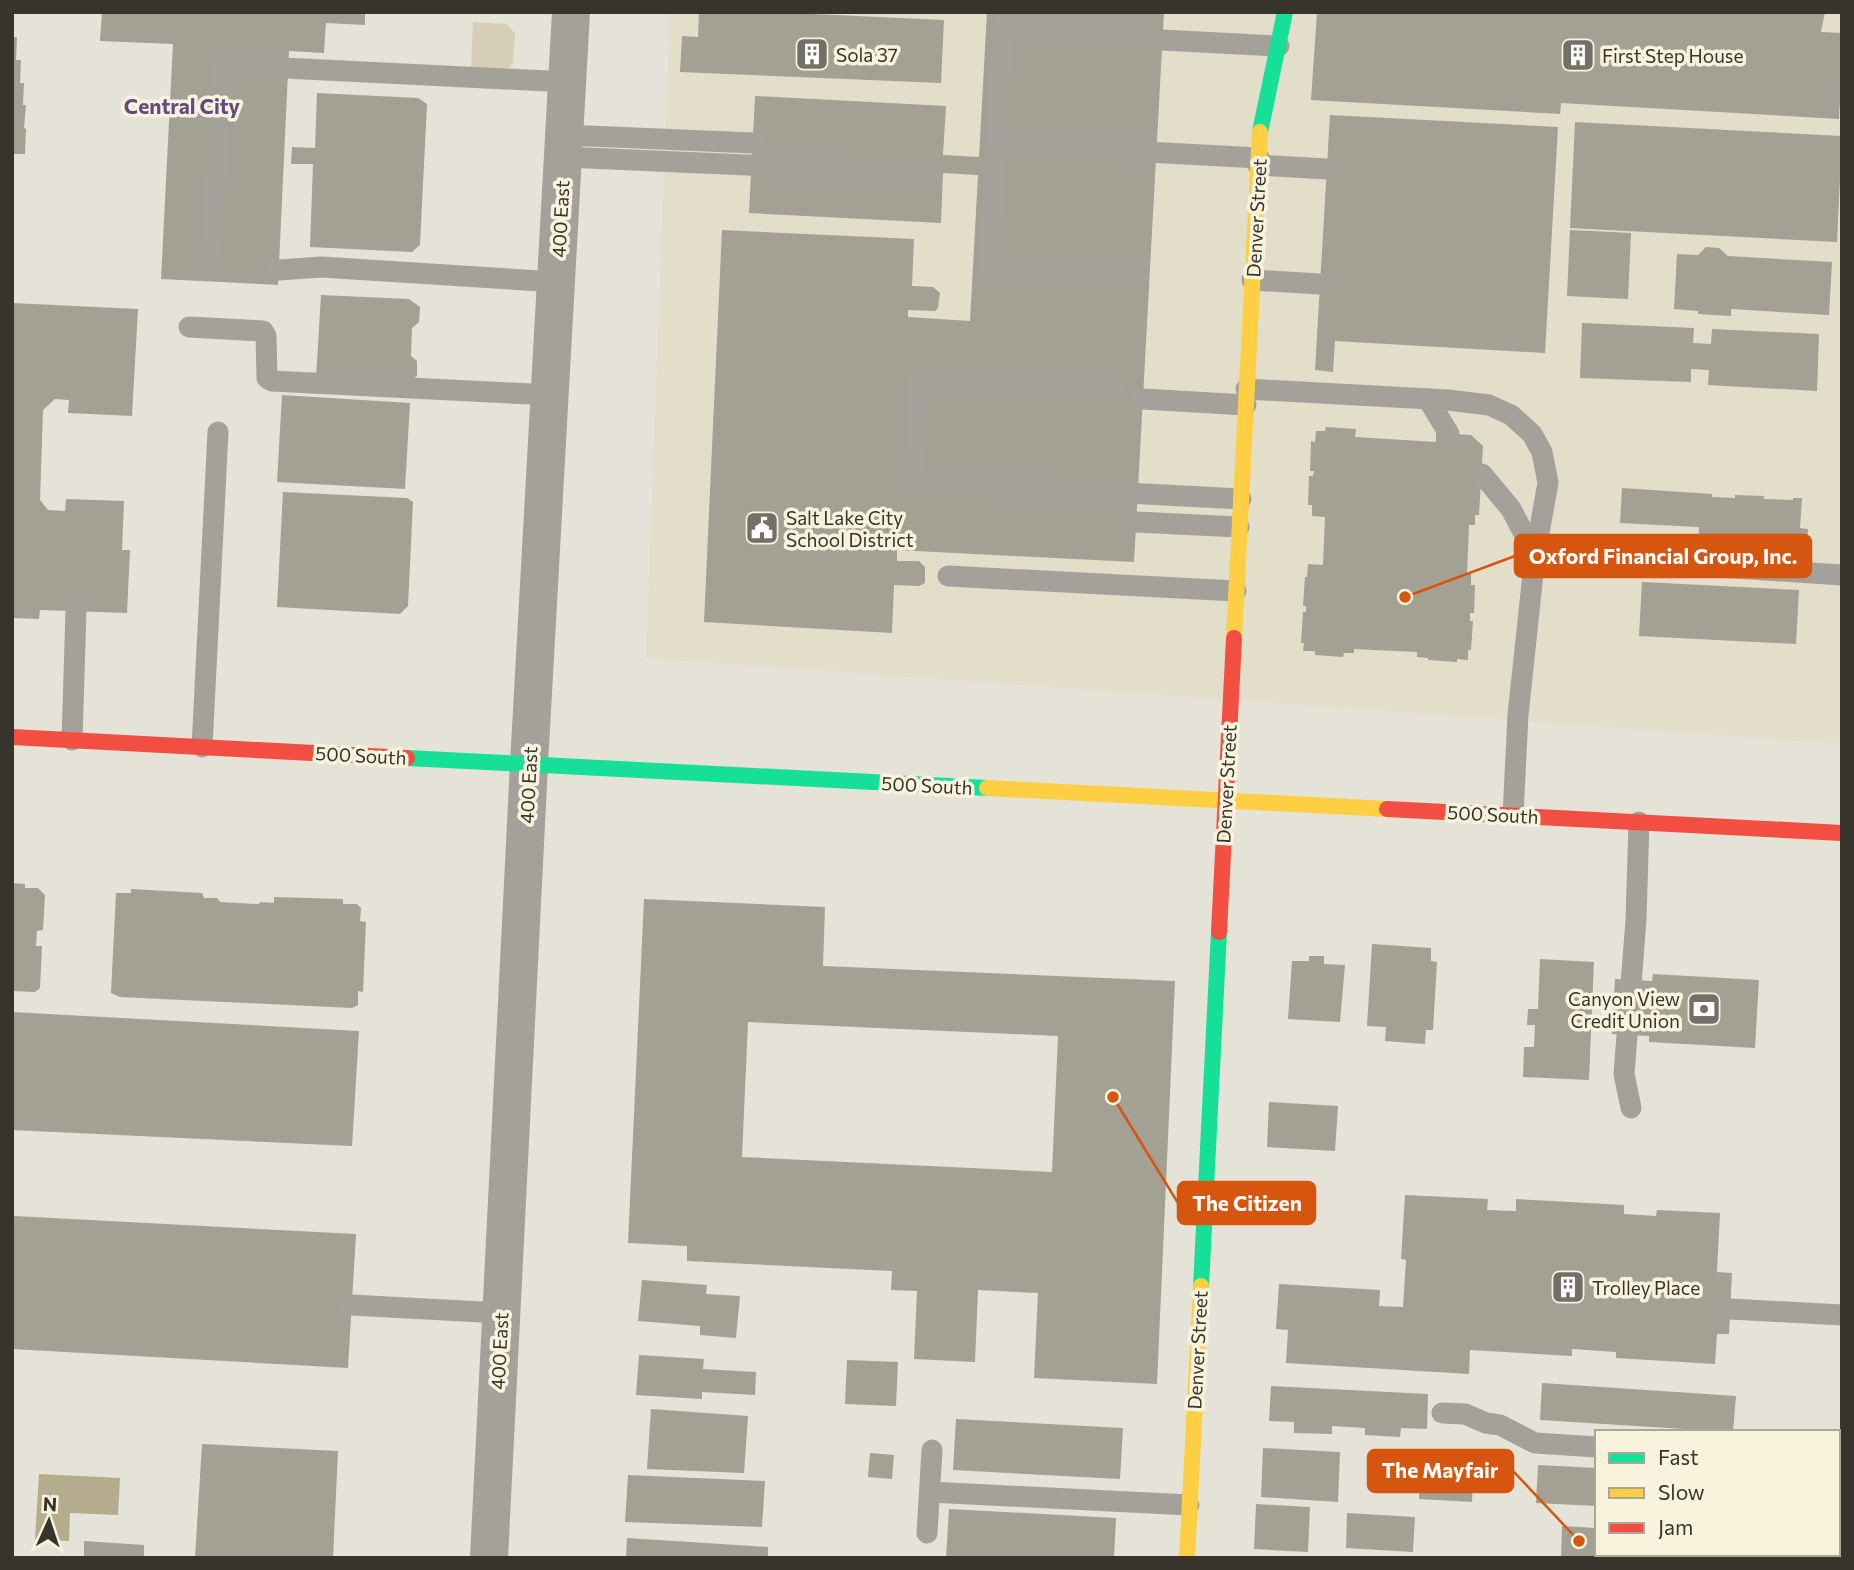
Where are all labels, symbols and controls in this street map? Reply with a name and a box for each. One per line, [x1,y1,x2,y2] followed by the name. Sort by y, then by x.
[793,35,831,73] building icon: Sola 37
[1559,36,1597,74] building icon: First Step House
[836,43,898,66] place label: Sola 37
[1602,44,1743,67] place label: First Step House
[124,93,241,118] district label: Central City
[1241,158,1271,278] street label: Denver Street
[546,180,574,258] street label: 400 East
[786,506,914,551] place label: Salt Lake City School District
[743,509,781,547] public building icon: Salt Lake City School District
[1515,535,1811,577] callout: Oxford Financial Group, Inc.
[1529,543,1797,568] text: Oxford Financial Group, Inc.
[1211,724,1241,844] street label: Denver Street
[315,741,407,769] street label: 500 South
[514,746,542,824] street label: 400 East
[881,771,973,799] street label: 500 South
[1447,800,1539,828] street label: 500 South
[1568,987,1680,1032] place label: Canyon View Credit Union
[1685,990,1723,1028] bank icon: Canyon View Credit Union
[1178,1182,1315,1224] callout: The Citizen
[1192,1190,1302,1215] text: The Citizen
[1549,1268,1587,1306] building icon: Trolley Place
[1592,1276,1700,1299] place label: Trolley Place
[1182,1290,1212,1410] street label: Denver Street
[485,1312,513,1390] street label: 400 East
[1595,1430,1840,1556] legend
[1658,1444,1699,1469] text: Fast
[1368,1450,1513,1492] callout: The Mayfair
[1381,1457,1499,1482] text: The Mayfair
[1658,1479,1705,1504] text: Slow
[14,1486,84,1556] north arrow
[42,1492,58,1515] text: N
[1658,1514,1693,1539] text: Jam

